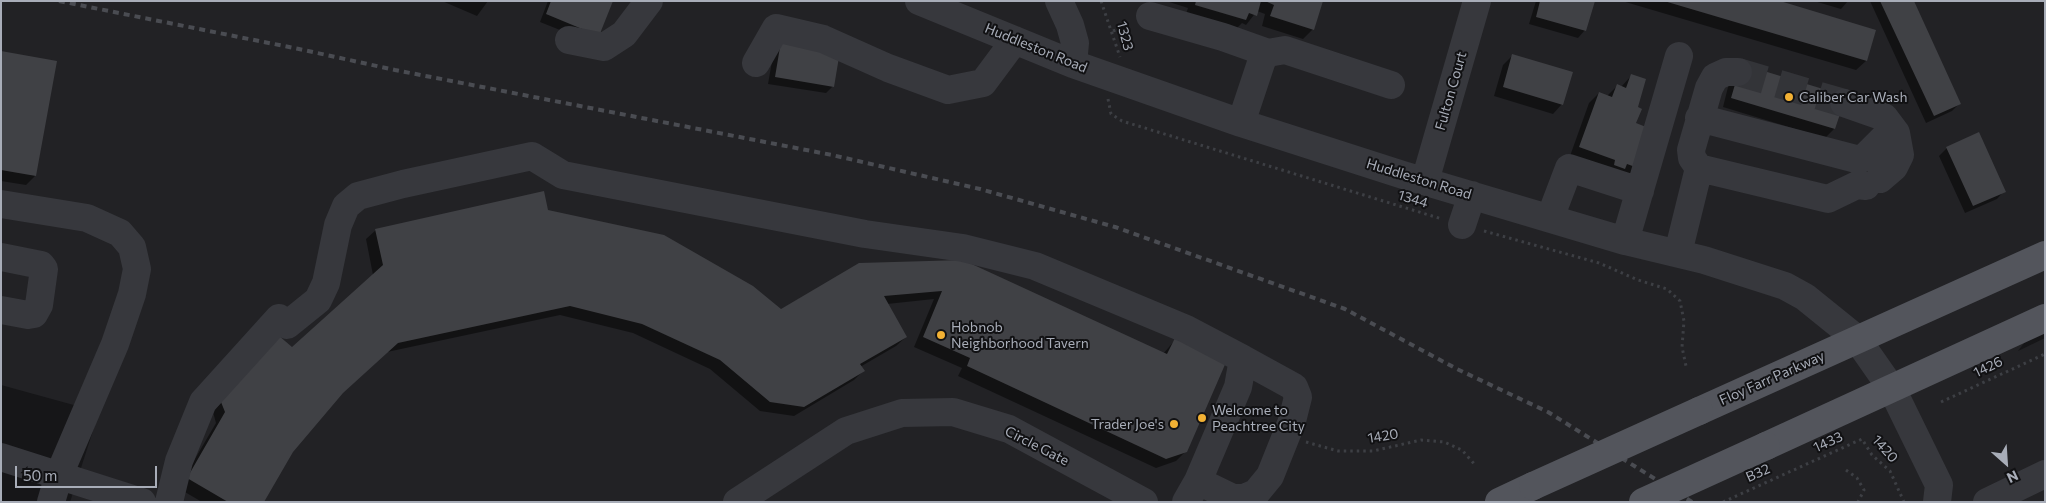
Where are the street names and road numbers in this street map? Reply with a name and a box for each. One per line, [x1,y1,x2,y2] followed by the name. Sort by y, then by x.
[1113,19,1137,53] street label: 1323
[982,20,1090,76] street label: Huddleston Road
[1432,50,1470,132] street label: Fulton Court
[1364,155,1474,203] street label: Huddleston Road
[1396,186,1430,212] street label: 1344
[1717,347,1827,409] street label: Floy Farr Parkway
[1971,353,2005,381] street label: 1426
[1002,423,1072,469] street label: Circle Gate
[1366,425,1400,447] street label: 1420
[1811,428,1845,456] street label: 1433
[1868,432,1902,466] street label: 1420
[1743,460,1773,486] street label: B32

